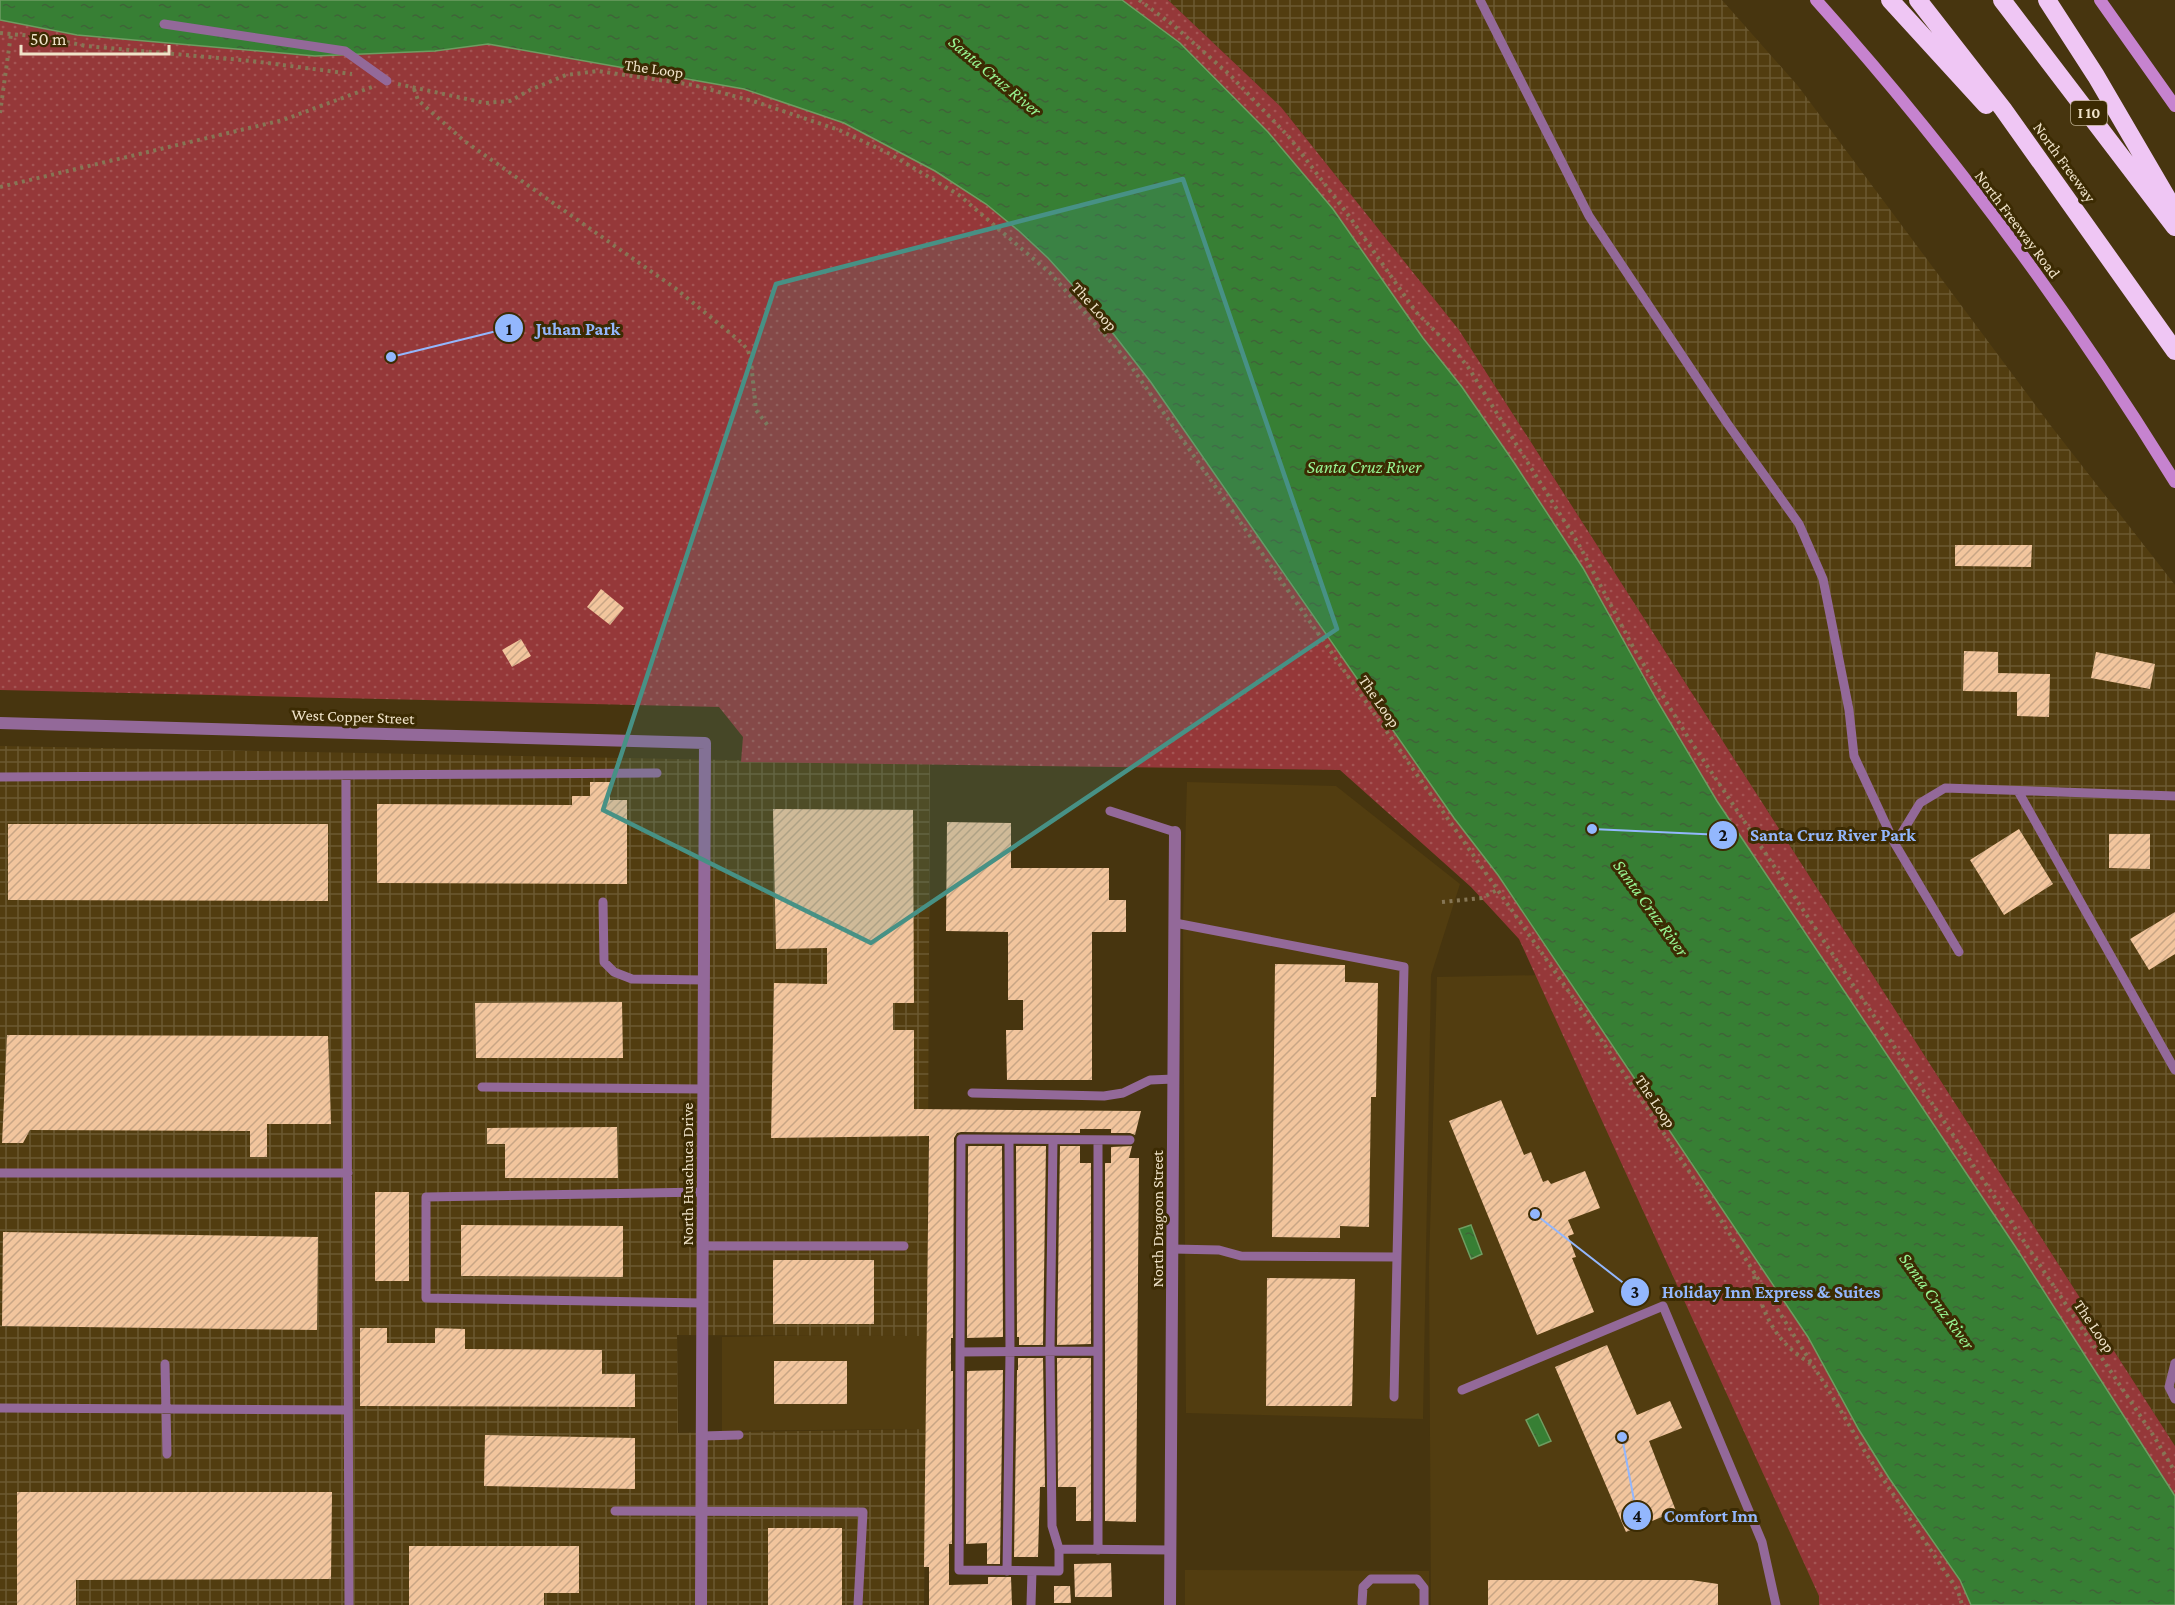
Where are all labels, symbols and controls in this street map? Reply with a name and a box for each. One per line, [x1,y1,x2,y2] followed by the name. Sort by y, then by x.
[21,18,170,56] scale bar
[30,29,67,49] text: 50 m
[945,32,1046,121] water label: Santa Cruz River
[623,56,685,82] street label: The Loop
[2071,101,2107,125] road number: I 10
[2029,119,2100,207] street label: North Freeway
[1971,167,2064,282] street label: North Freeway Road
[1068,279,1121,335] street label: The Loop
[494,310,632,346] callout: Juhan Park
[506,319,513,339] text: 1
[534,319,620,339] text: Juhan Park
[1307,457,1422,477] water label: Santa Cruz River
[1355,672,1404,731] street label: The Loop
[291,706,415,728] street label: West Copper Street
[1708,817,1928,853] callout: Santa Cruz River Park
[1718,825,1728,845] text: 2
[1750,825,1916,845] text: Santa Cruz River Park
[1609,856,1693,961] water label: Santa Cruz River
[1631,1072,1679,1131] street label: The Loop
[679,1103,696,1245] street label: North Huachuca Drive
[1149,1150,1167,1287] street label: North Dragoon Street
[1895,1249,1979,1354] water label: Santa Cruz River
[1620,1274,1893,1310] callout: Holiday Inn Express & Suites
[1631,1282,1639,1302] text: 3
[1662,1282,1880,1302] text: Holiday Inn Express & Suites
[2070,1297,2118,1356] street label: The Loop
[1622,1498,1770,1534] callout: Comfort Inn
[1632,1506,1642,1526] text: 4
[1664,1506,1759,1526] text: Comfort Inn

